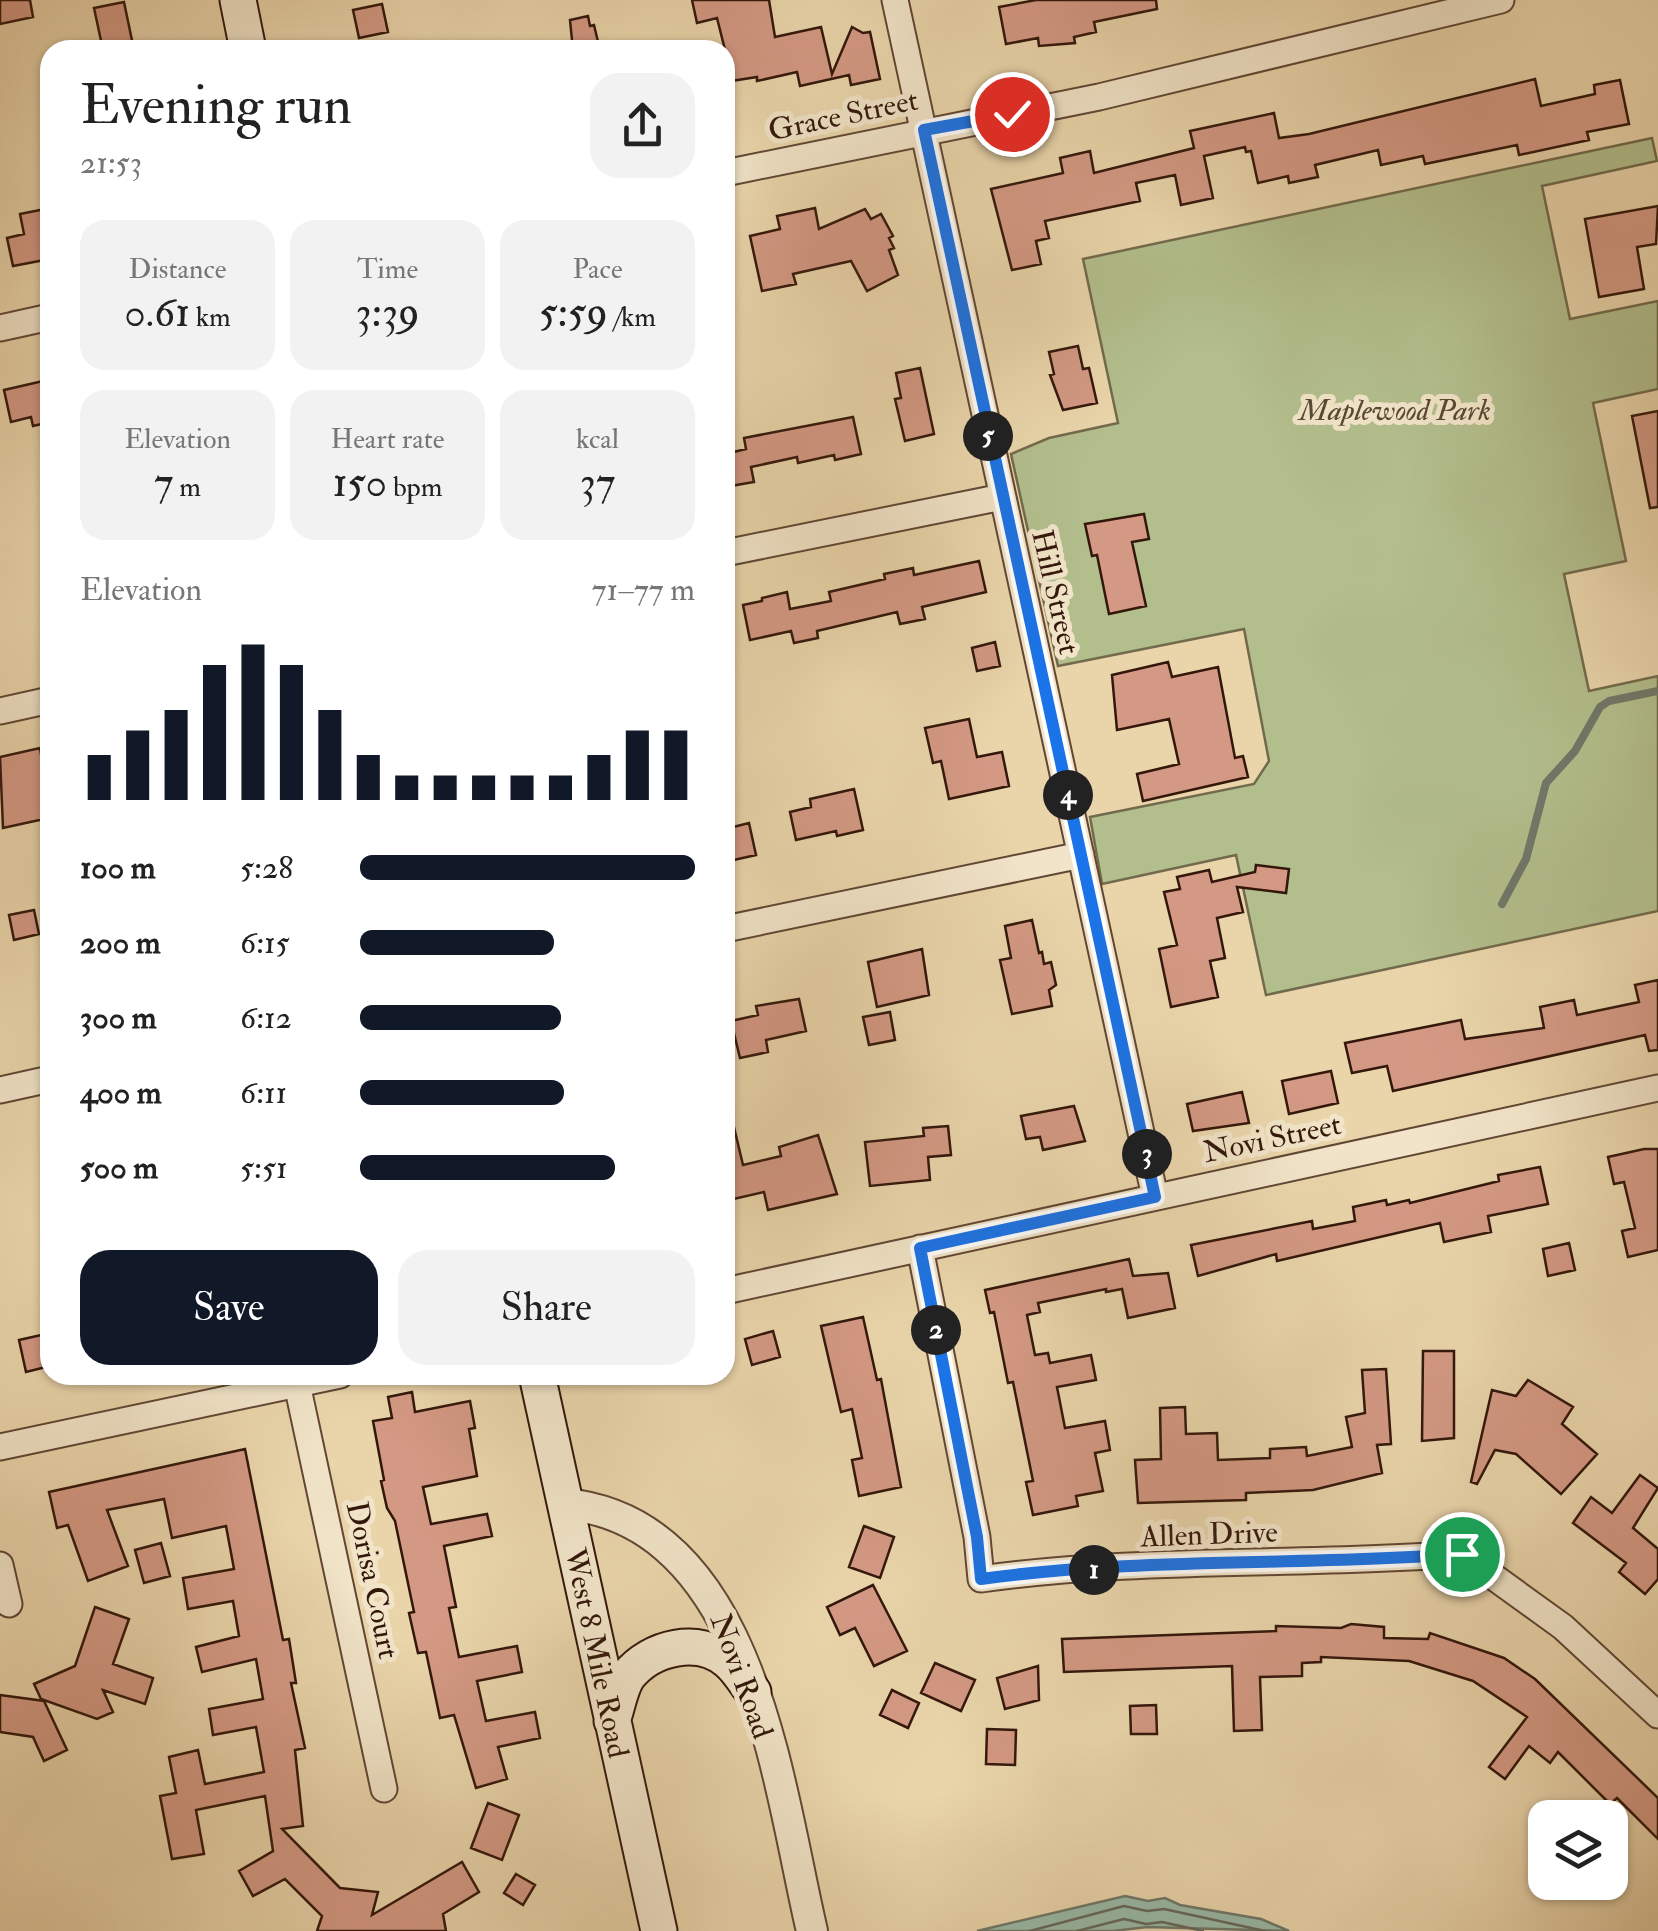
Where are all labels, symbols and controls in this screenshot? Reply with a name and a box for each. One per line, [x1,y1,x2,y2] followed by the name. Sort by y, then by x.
[80,71,352,140] text: Evening run
[970,72,1055,157] pin
[590,73,695,178] button: share
[765,82,922,149] street label: Grace Street
[985,87,1040,142] icon: check
[80,143,142,183] text: 21:53
[129,252,226,287] text: Distance
[357,252,418,287] text: Time
[572,252,623,287] text: Pace
[124,287,190,339] text: 0.61
[355,287,420,339] text: 3:39
[539,287,608,339] text: 5:59
[190,300,231,335] text: km
[608,300,656,335] text: /km
[1297,392,1491,429] park label: Maplewood Park
[963,411,1013,461] pin: 5
[982,418,994,453] text: 5
[124,422,231,457] text: Elevation
[331,422,444,457] text: Heart rate
[576,422,619,457] text: kcal
[154,457,173,509] text: 7
[332,457,387,509] text: 150
[580,457,615,509] text: 37
[173,470,201,505] text: m
[387,470,443,505] text: bpm
[1023,526,1088,658] street label: Hill Street
[80,570,202,610] text: Elevation
[592,570,695,610] text: 71–77 m
[1043,770,1093,820] pin: 4
[1060,777,1076,812] text: 4
[80,848,156,888] text: 100 m
[240,848,293,888] text: 5:28
[80,923,161,963] text: 200 m
[240,923,289,963] text: 6:15
[80,998,157,1038] text: 300 m
[240,998,292,1038] text: 6:12
[80,1073,162,1113] text: 400 m
[240,1073,287,1113] text: 6:11
[1200,1106,1345,1171] street label: Novi Street
[1122,1129,1172,1179] pin: 3
[1142,1136,1152,1171] text: 3
[80,1148,158,1188] text: 500 m
[240,1148,287,1188] text: 5:51
[80,1250,378,1365] button: Save
[398,1250,695,1365] button: Share
[911,1305,961,1355] pin: 2
[929,1312,943,1347] text: 2
[338,1498,407,1662] street label: Dorisa Court
[1420,1512,1505,1597] pin
[1139,1514,1278,1555] street label: Allen Drive
[1435,1527,1490,1582] icon: arrive
[556,1544,637,1761] street label: West 8 Mile Road
[1069,1545,1119,1595] pin: 1
[1089,1552,1099,1587] text: 1
[702,1609,781,1744] street label: Novi Road
[1528,1800,1628,1900] map controls
[1528,1800,1628,1900] button: layers

